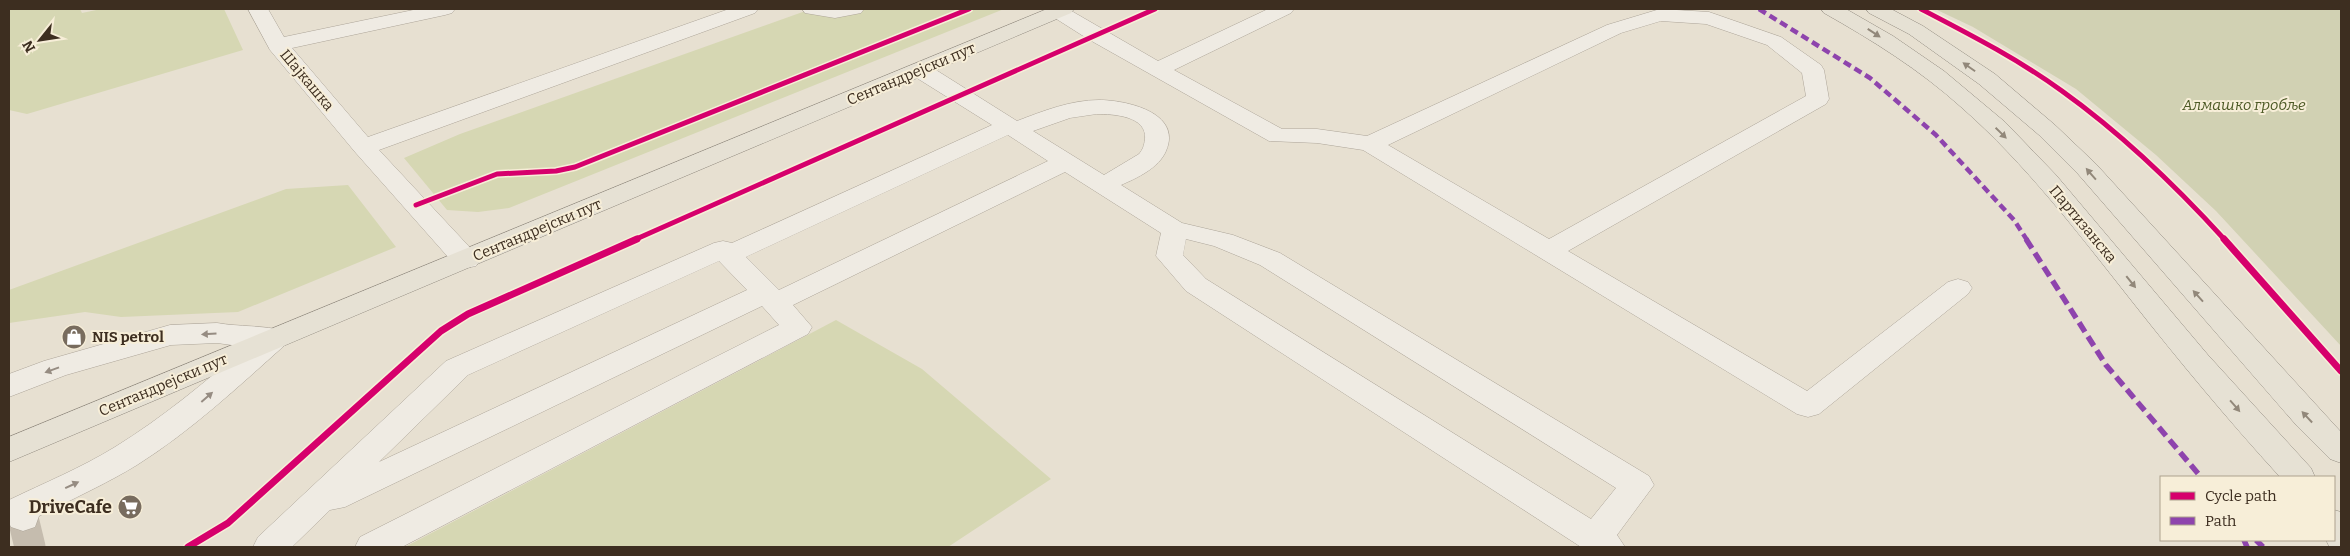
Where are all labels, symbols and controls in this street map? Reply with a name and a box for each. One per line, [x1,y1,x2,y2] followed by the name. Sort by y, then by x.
[15,15,65,65] north arrow
[1867,28,1880,38] one-way arrow
[19,37,39,55] text: N
[844,39,978,109] street label: Сентандрејски пут
[276,46,338,114] street label: Шајкашка
[1962,62,1976,72] one-way arrow
[2181,96,2306,114] park label: Алмашко гробље
[1995,127,2007,139] one-way arrow
[2085,168,2097,180] one-way arrow
[2045,182,2121,266] street label: Партизанска
[470,195,604,265] street label: Сентандрејски пут
[2125,275,2136,288] one-way arrow
[2193,289,2204,302] one-way arrow
[61,324,87,350] shop icon: NIS petrol
[92,328,164,346] place label: NIS petrol
[201,330,217,338] one-way arrow
[96,350,230,420] street label: Сентандрејски пут
[44,366,59,374] one-way arrow
[201,391,214,402] one-way arrow
[2229,400,2241,412] one-way arrow
[2301,411,2313,423] one-way arrow
[2160,476,2335,541] legend
[64,481,79,489] one-way arrow
[2205,487,2277,505] text: Cycle path
[117,494,143,520] supermarket icon: DriveCafe
[29,496,112,518] place label: DriveCafe
[2205,512,2237,530] text: Path

